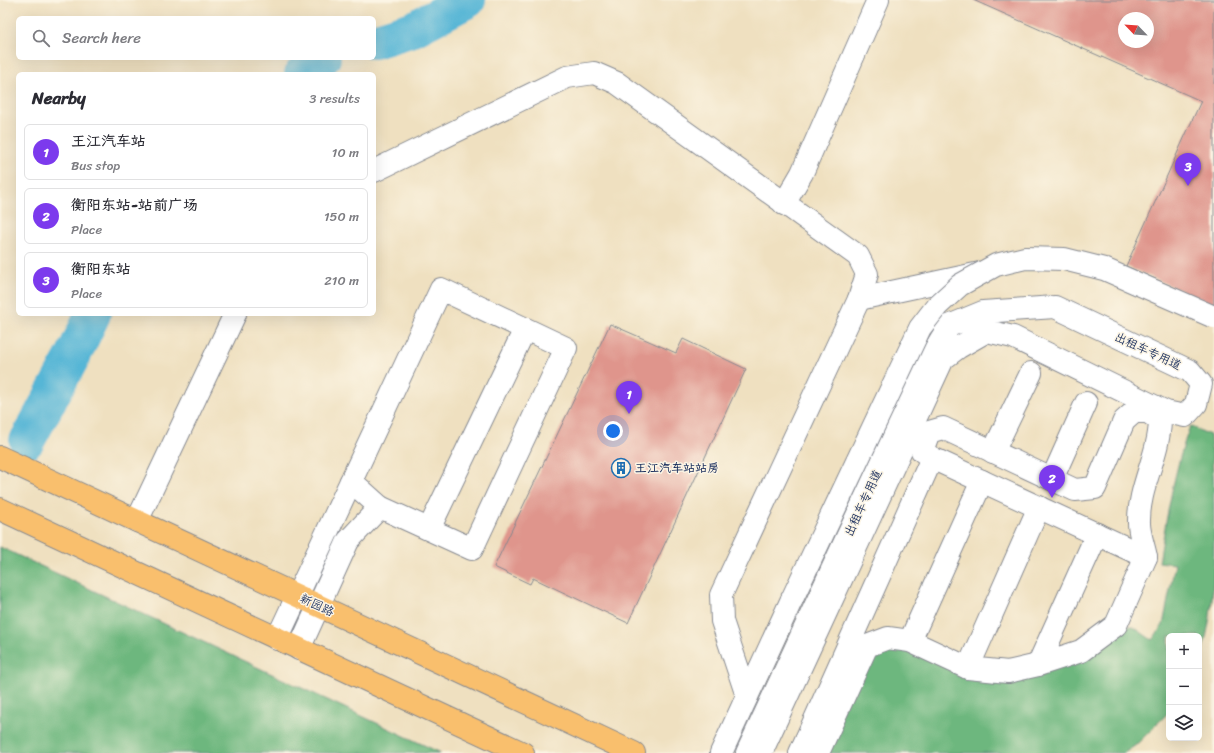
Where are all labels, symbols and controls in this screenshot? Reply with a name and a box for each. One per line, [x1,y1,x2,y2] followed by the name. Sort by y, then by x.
[1118,12,1154,48] north arrow
[16,16,376,60] search box
[62,25,141,51] text: Search here
[30,27,52,49] icon: search
[32,83,86,113] text: Nearby
[309,87,360,110] text: 3 results
[71,128,146,154] text: 王江汽车站
[43,141,49,164] text: 1
[332,141,359,164] text: 10 m
[1175,153,1201,186] pin: 3
[71,154,120,177] text: Bus stop
[71,192,198,218] text: 衡阳东站-站前广场
[42,205,50,228] text: 2
[324,205,359,228] text: 150 m
[71,218,102,241] text: Place
[71,256,131,282] text: 衡阳东站
[42,269,50,292] text: 3
[324,269,359,292] text: 210 m
[71,282,102,305] text: Place
[1111,326,1185,376] street label: 出租车专用道
[616,381,642,414] pin: 1
[603,421,623,441] your location
[610,457,632,479] building icon: 王江汽车站站房
[635,457,719,479] place label: 王江汽车站站房
[1039,465,1065,498] pin: 2
[838,466,888,540] street label: 出租车专用道
[296,587,338,623] street label: 新园路
[1166,633,1202,741] map controls
[1166,633,1202,669] button: +
[1166,669,1202,705] button: −
[1166,705,1202,741] button: layers

